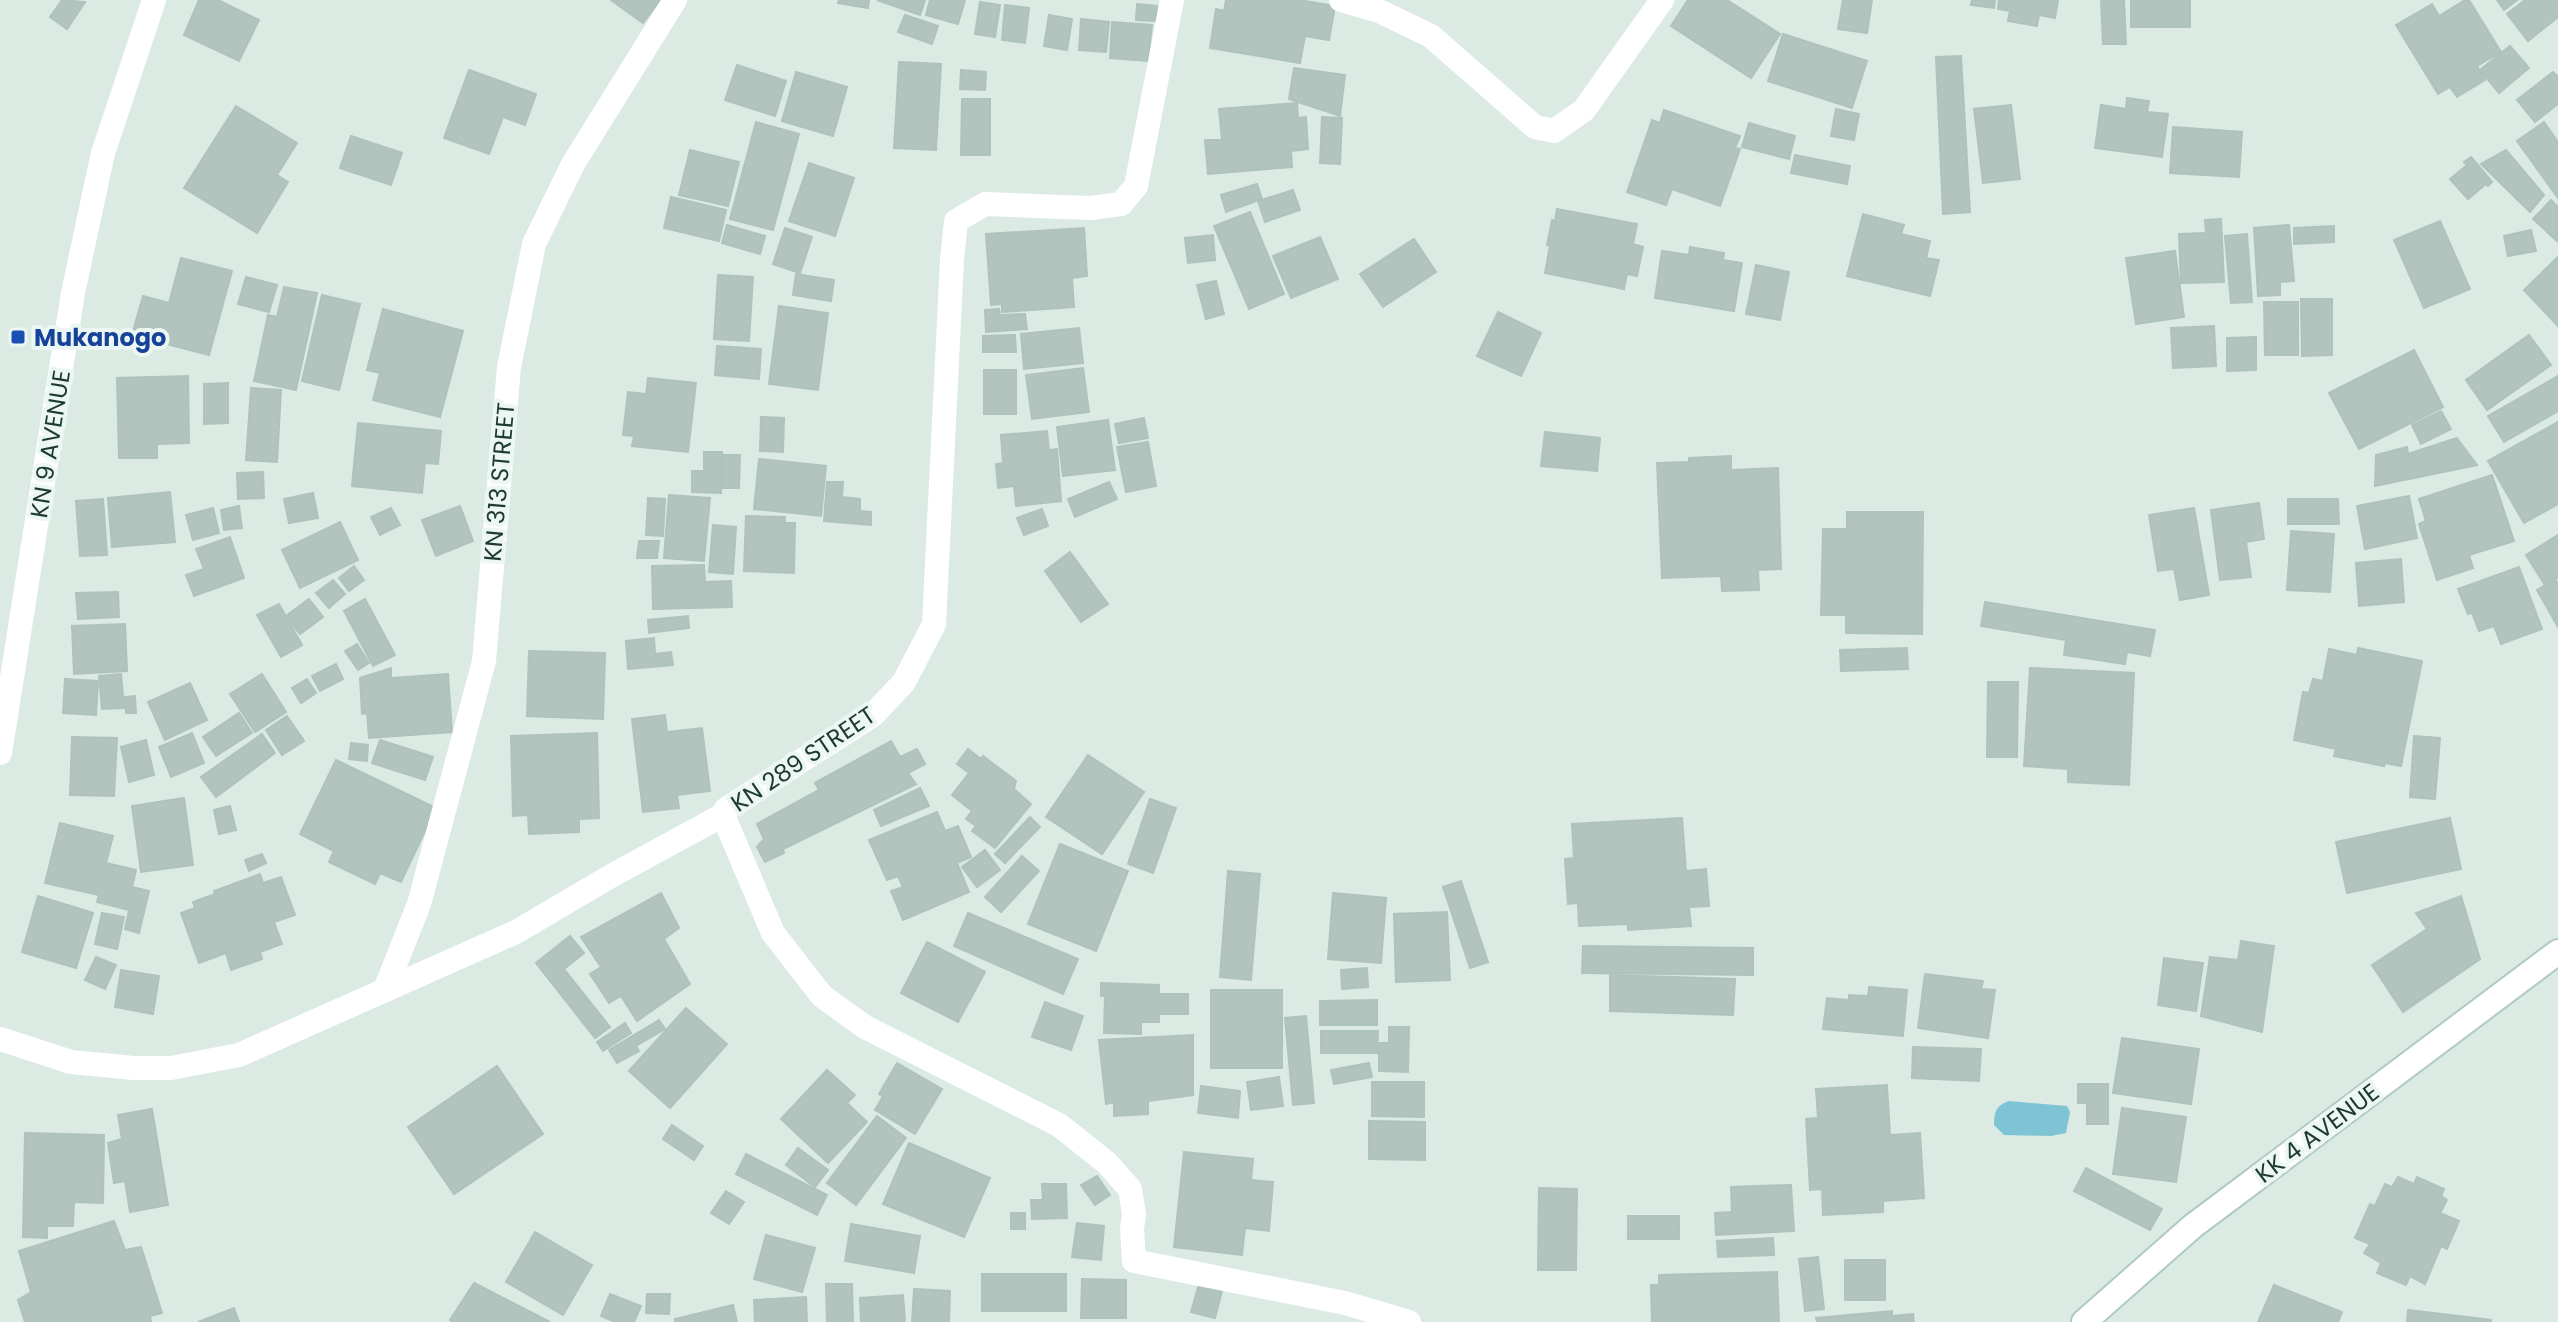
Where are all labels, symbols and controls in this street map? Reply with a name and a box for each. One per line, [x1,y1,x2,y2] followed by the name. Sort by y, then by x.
[34,321,166,354] place label: Mukanogo
[9,328,27,346] marker: Mukanogo
[22,368,78,520] street label: KN 9 AVENUE
[476,401,522,563] street label: KN 313 STREET
[724,699,882,819] street label: KN 289 STREET
[2248,1076,2386,1190] street label: KK 4 AVENUE

